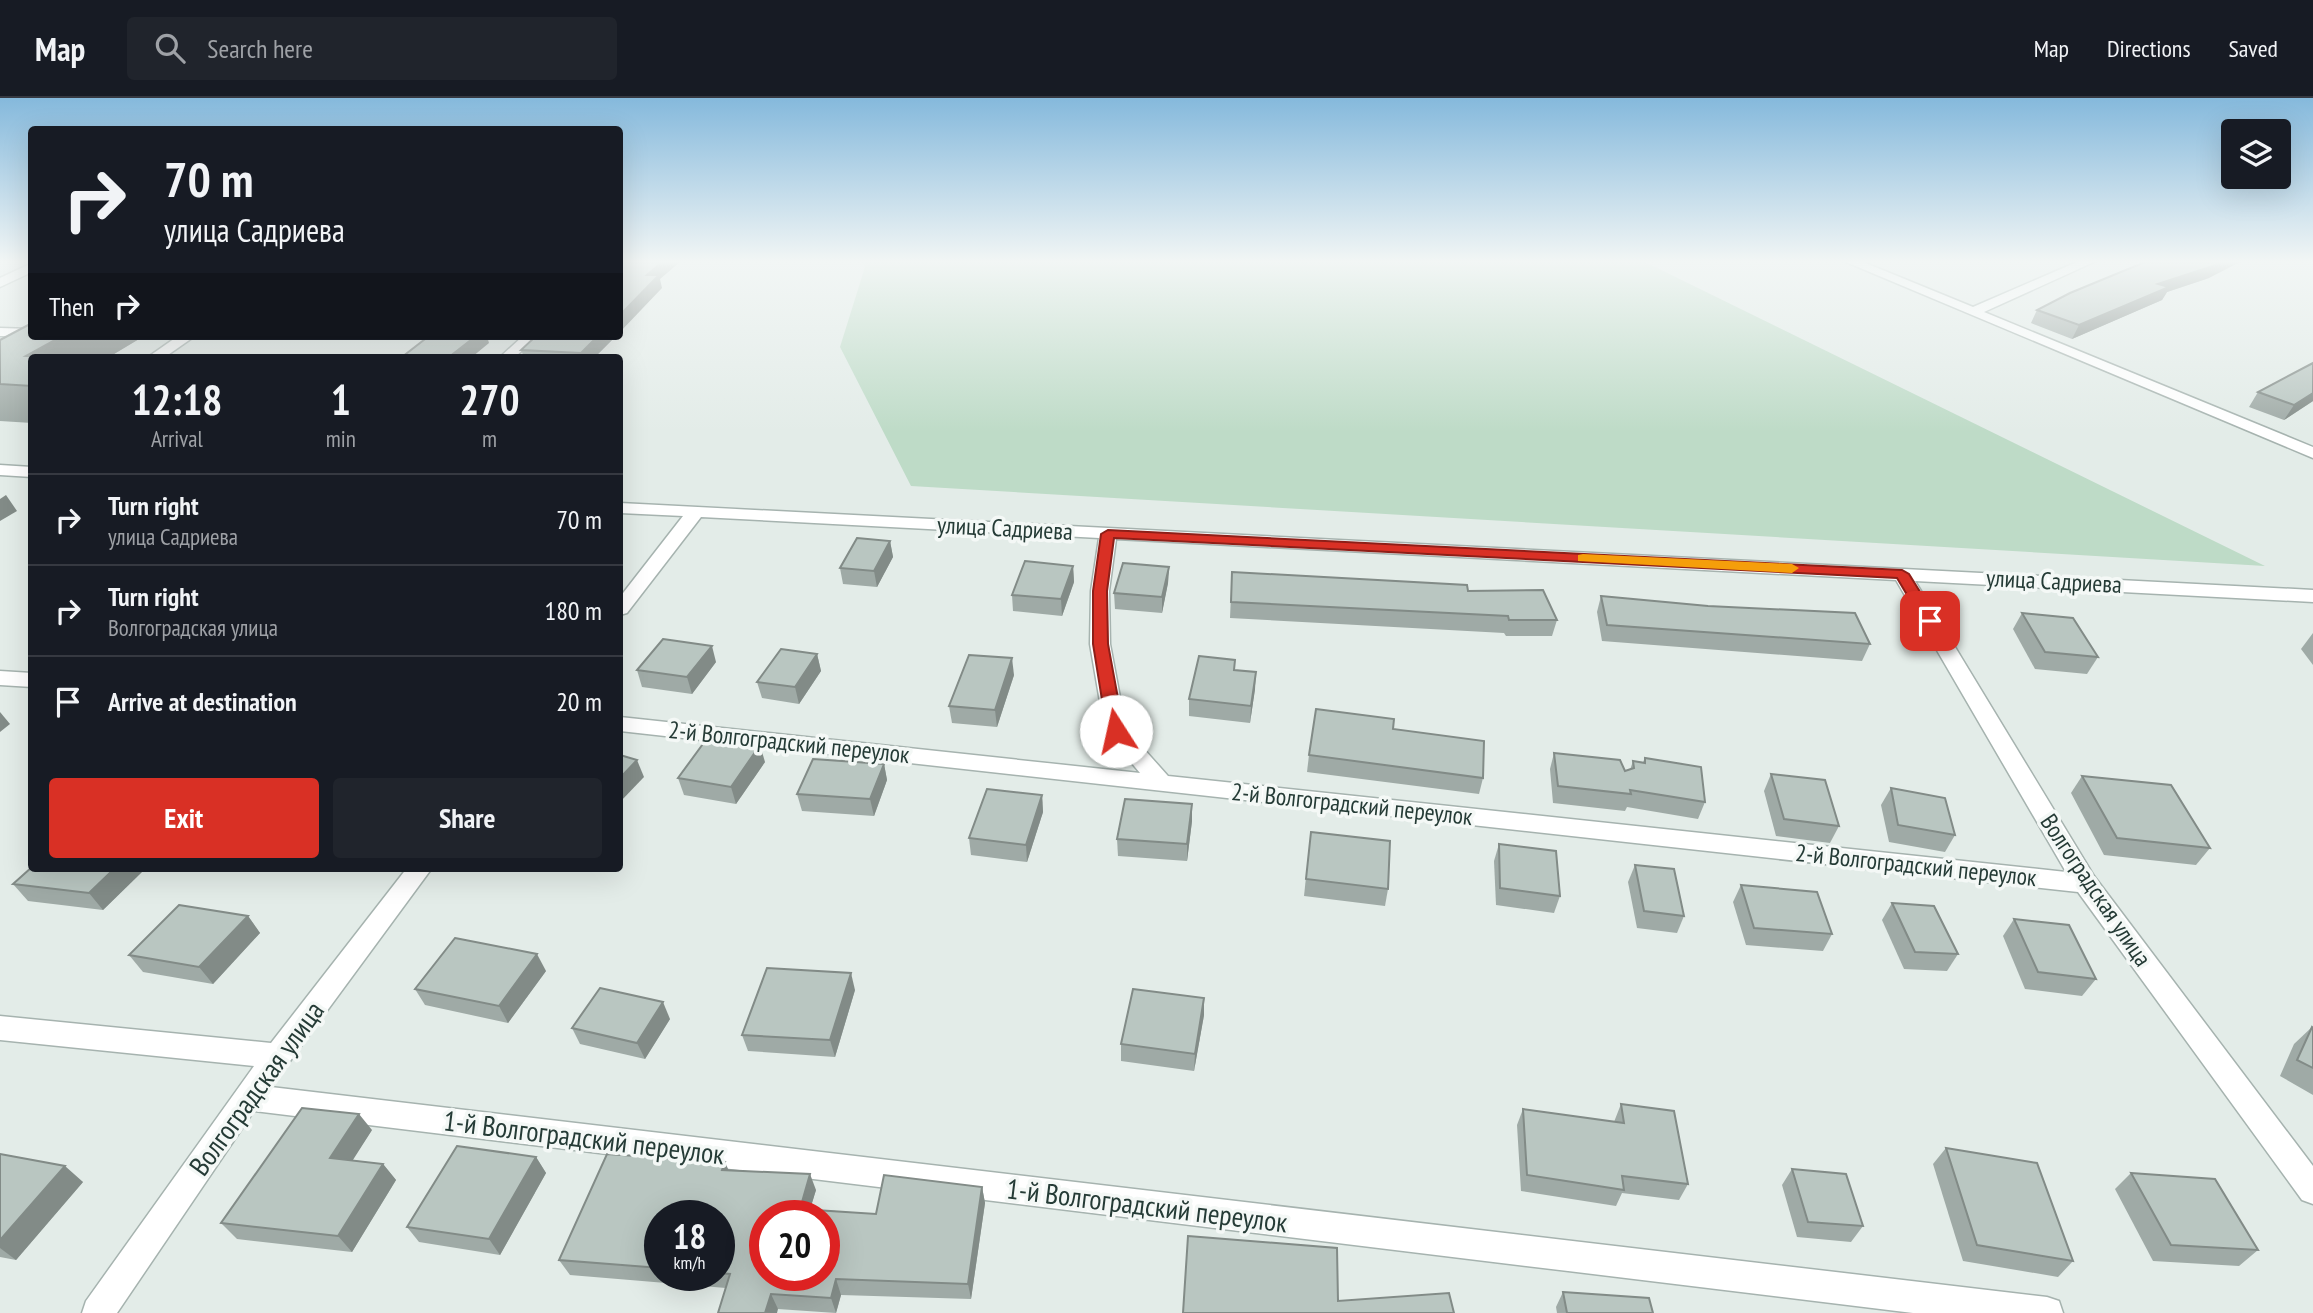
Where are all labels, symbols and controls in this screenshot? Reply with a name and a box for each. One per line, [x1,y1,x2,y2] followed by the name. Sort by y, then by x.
[127,17,617,80] search box
[35,27,85,70] text: Map
[151,29,189,67] icon: search
[207,32,313,65] text: Search here
[2034,33,2069,64] text: Map
[2107,33,2191,64] text: Directions
[2229,33,2278,64] text: Saved
[2221,119,2291,189] map controls
[2221,119,2291,189] button: layers
[164,147,253,211] text: 70 m
[49,154,140,245] icon: right
[164,209,345,251] text: улица Садриева
[108,287,146,325] icon: right
[49,290,94,323] text: Then
[131,372,222,427] text: 12:18
[331,372,351,427] text: 1
[459,372,520,427] text: 270
[151,424,203,453] text: Arrival
[326,424,356,453] text: min
[482,424,497,453] text: m
[108,489,199,522] text: Turn right
[49,501,87,539] icon: right
[556,503,602,536] text: 70 m
[936,509,1074,547] street label: улица Садриева
[108,522,238,551] text: улица Садриева
[1985,562,2123,600] street label: улица Садриева
[108,580,199,613] text: Turn right
[1900,591,1960,651] pin
[49,592,87,630] icon: right
[544,594,602,627] text: 180 m
[1911,602,1949,640] icon: arrive
[108,613,278,642] text: Волгоградская улица
[49,683,87,721] icon: arrive
[108,685,297,718] text: Arrive at destination
[556,685,602,718] text: 20 m
[1079,694,1153,768] position arrow
[667,714,912,770] street label: 2-й Волгоградский переулок
[1230,776,1475,832] street label: 2-й Волгоградский переулок
[49,778,319,858] button: Exit
[333,778,602,858] button: Share
[2034,808,2158,972] street label: Волгоградская улица
[1794,837,2039,893] street label: 2-й Волгоградский переулок
[180,993,332,1183] street label: Волгоградская улица
[442,1101,727,1173] street label: 1-й Волгоградский переулок
[1005,1169,1290,1241] street label: 1-й Волгоградский переулок
[749,1200,840,1291] speed limit sign: 20
[673,1213,706,1259] text: 18
[674,1251,705,1274] text: km/h

